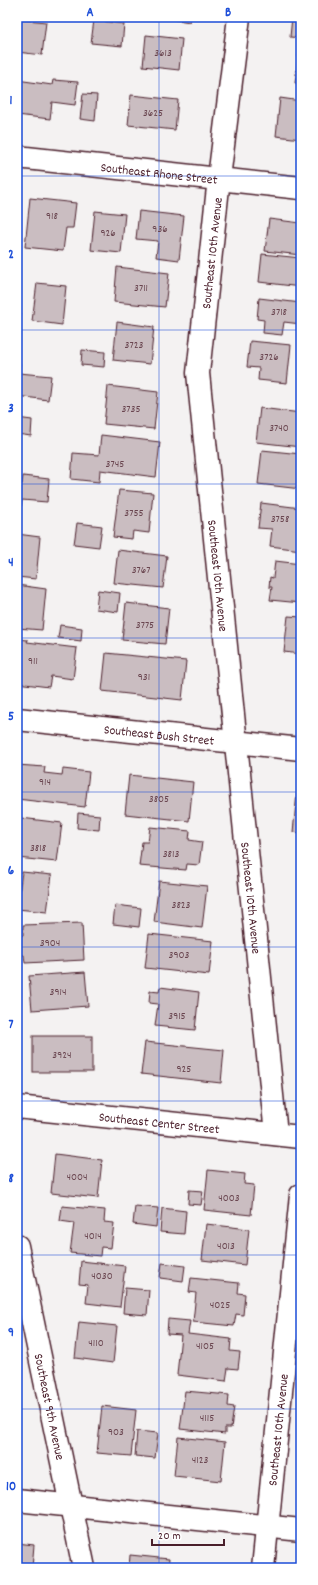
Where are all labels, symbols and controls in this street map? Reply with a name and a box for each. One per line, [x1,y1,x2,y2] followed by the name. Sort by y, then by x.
[86,4,94,23] text: A
[225,4,231,23] text: B
[154,46,172,62] house number: 3613
[10,92,13,111] text: 1
[143,106,163,122] house number: 3625
[99,159,219,191] street label: Southeast Rhone Street
[198,196,229,310] street label: Southeast 10th Avenue
[46,209,58,225] house number: 918
[152,222,168,238] house number: 936
[100,226,116,242] house number: 926
[8,246,14,265] text: 2
[134,281,148,297] house number: 3711
[271,305,287,321] house number: 3718
[125,338,144,354] house number: 3723
[259,350,279,366] house number: 3726
[8,400,14,419] text: 3
[121,402,141,418] house number: 3735
[269,421,289,437] house number: 3740
[106,457,124,473] house number: 3745
[124,506,144,522] house number: 3755
[271,512,289,528] house number: 3758
[201,519,231,633] street label: Southeast 10th Avenue
[8,554,14,573] text: 4
[132,563,150,579] house number: 3767
[136,618,154,634] house number: 3775
[28,654,38,670] house number: 911
[138,670,150,686] house number: 931
[8,708,14,727] text: 5
[103,721,215,752] street label: Southeast Bush Street
[39,775,51,791] house number: 914
[149,792,169,808] house number: 3805
[30,841,46,857] house number: 3818
[234,841,265,955] street label: Southeast 10th Avenue
[163,847,179,863] house number: 3813
[8,862,15,881] text: 6
[172,898,191,914] house number: 3823
[40,936,60,952] house number: 3904
[169,948,190,964] house number: 3903
[50,985,66,1001] house number: 3914
[168,1009,186,1025] house number: 3915
[9,1016,14,1035] text: 7
[52,1048,72,1064] house number: 3924
[177,1062,191,1078] house number: 925
[98,1109,220,1140] street label: Southeast Center Street
[8,1170,14,1189] text: 8
[66,1170,88,1186] house number: 4004
[218,1191,240,1207] house number: 4003
[84,1229,102,1245] house number: 4014
[217,1239,235,1255] house number: 4013
[91,1269,113,1285] house number: 4030
[210,1298,230,1314] house number: 4025
[8,1324,14,1343] text: 9
[88,1336,104,1352] house number: 4110
[196,1339,214,1355] house number: 4105
[28,1352,68,1462] street label: Southeast 9th Avenue
[264,1373,295,1487] street label: Southeast 10th Avenue
[200,1411,214,1427] house number: 4115
[108,1425,124,1441] house number: 903
[192,1453,208,1469] house number: 4123
[6,1478,16,1497] text: 10
[152,1521,224,1547] scale bar
[158,1528,181,1545] text: 20 m

